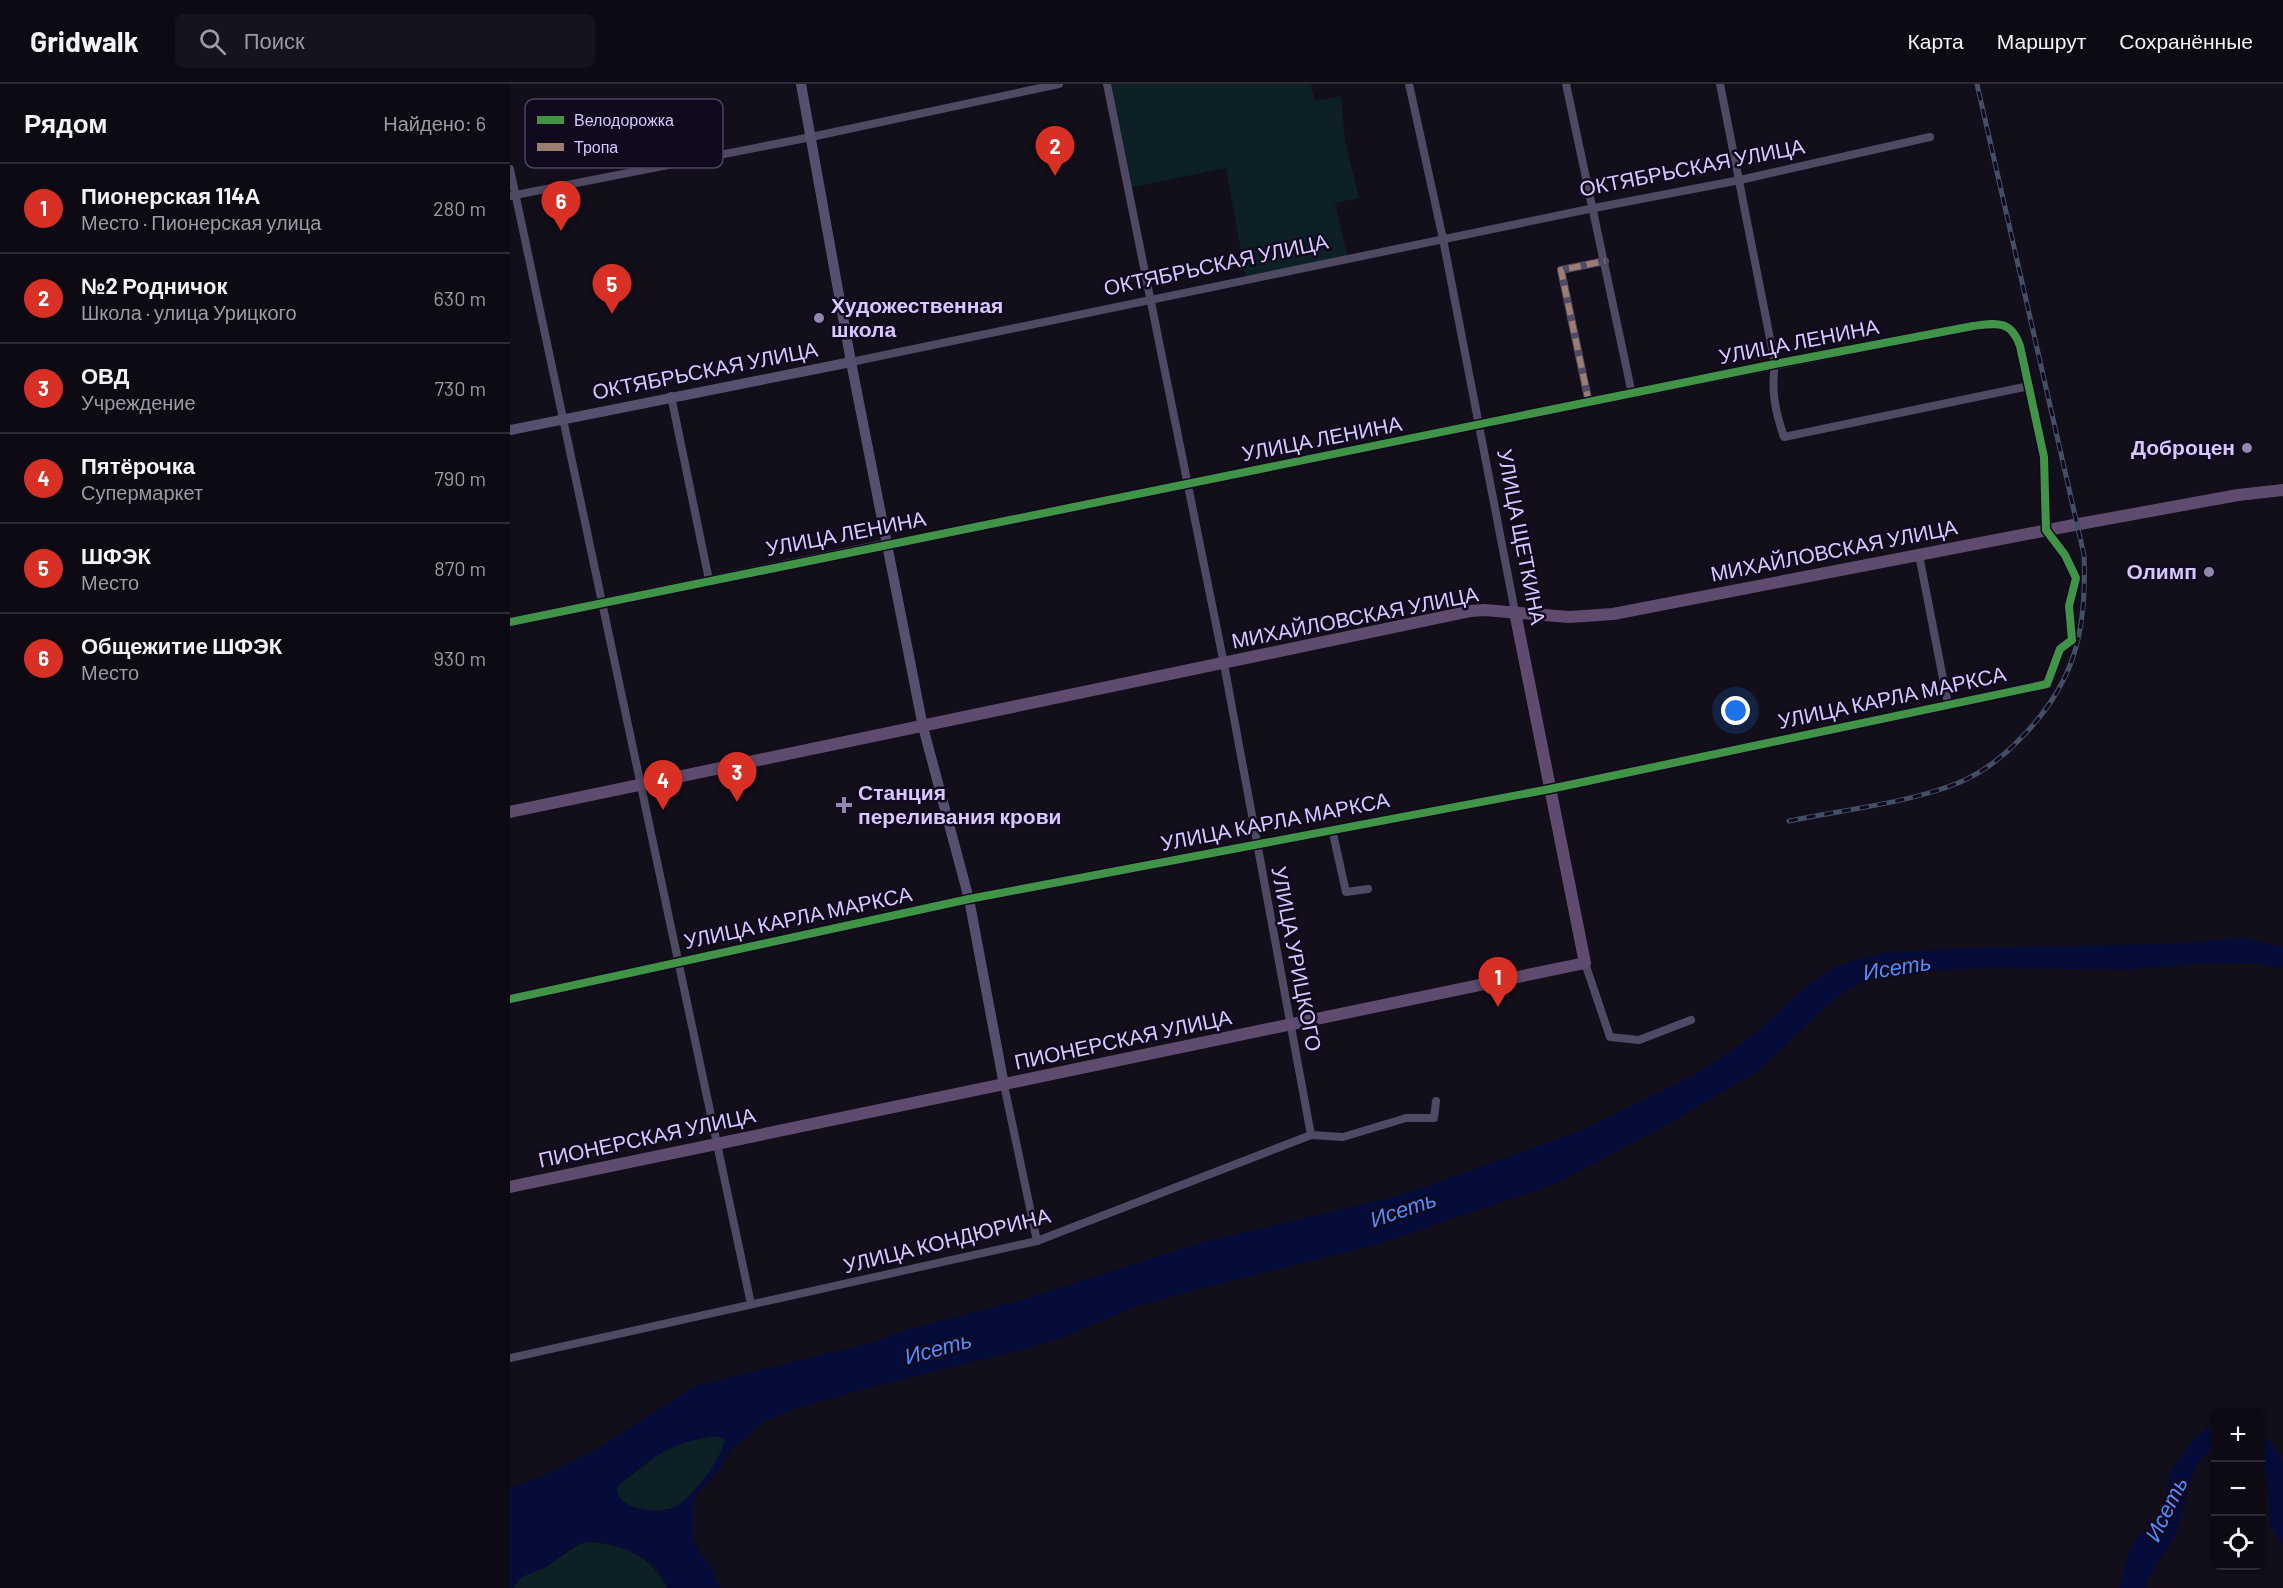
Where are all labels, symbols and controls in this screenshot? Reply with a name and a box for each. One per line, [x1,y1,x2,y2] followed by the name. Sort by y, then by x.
[175,14,595,68] search box
[30,24,139,58] text: Gridwalk
[196,25,229,58] icon: search
[244,27,305,53] text: Поиск
[1908,28,1964,53] text: Карта
[1997,28,2086,53] text: Маршрут
[2119,28,2253,53] text: Сохранённые
[525,99,723,168] legend
[24,107,107,138] text: Рядом
[574,110,674,129] text: Велодорожка
[383,111,486,135] text: Найдено: 6
[1036,126,1074,176] pin: 2
[1577,132,1807,201] street label: ОКТЯБРЬСКАЯ УЛИЦА
[574,137,618,156] text: Тропа
[81,182,260,208] text: Пионерская 114А
[542,182,580,231] pin: 6
[40,196,47,220] text: 1
[433,196,486,220] text: 280 m
[81,210,321,234] text: Место · Пионерская улица
[1101,227,1330,300] street label: ОКТЯБРЬСКАЯ УЛИЦА
[592,264,632,314] pin: 5
[81,272,228,298] text: №2 Родничок
[38,286,49,310] text: 2
[434,286,486,310] text: 630 m
[831,292,1003,341] place label: Художественная школа
[81,300,297,324] text: Школа · улица Урицкого
[812,311,826,325] marker: Художественная школа
[1717,313,1881,368] street label: УЛИЦА ЛЕНИНА
[590,335,820,404] street label: ОКТЯБРЬСКАЯ УЛИЦА
[81,362,129,388] text: ОВД
[38,376,49,400] text: 3
[434,376,486,400] text: 730 m
[81,390,196,414] text: Учреждение
[1240,410,1404,465] street label: УЛИЦА ЛЕНИНА
[2131,434,2235,459] place label: Доброцен
[2240,441,2254,455] marker: Доброцен
[1493,447,1552,627] street label: УЛИЦА ЩЕТКИНА
[81,452,195,478] text: Пятёрочка
[37,466,50,490] text: 4
[434,466,486,490] text: 790 m
[81,480,203,504] text: Супермаркет
[764,505,928,560] street label: УЛИЦА ЛЕНИНА
[1708,513,1959,586] street label: МИХАЙЛОВСКАЯ УЛИЦА
[81,542,151,568] text: ШФЭК
[38,556,49,580] text: 5
[434,556,486,580] text: 870 m
[2126,558,2197,583] place label: Олимп
[2202,565,2216,579] marker: Олимп
[81,570,139,594] text: Место
[1229,580,1480,653] street label: МИХАЙЛОВСКАЯ УЛИЦА
[81,632,282,658] text: Общежитие ШФЭК
[38,646,49,670] text: 6
[433,646,486,670] text: 930 m
[81,660,139,684] text: Место
[1775,660,2008,733] street label: УЛИЦА КАРЛА МАРКСА
[1721,696,1750,725] your location
[718,752,756,802] pin: 3
[644,760,682,810] pin: 4
[858,779,1061,828] place label: Станция переливания крови
[1158,786,1391,855] street label: УЛИЦА КАРЛА МАРКСА
[835,796,853,814] marker: Станция переливания крови
[1267,864,1328,1053] street label: УЛИЦА УРИЦКОГО
[681,880,914,953] street label: УЛИЦА КАРЛА МАРКСА
[1861,948,1933,984] water label: Исеть
[1478,958,1518,1007] pin: 1
[1012,1003,1234,1074] street label: ПИОНЕРСКАЯ УЛИЦА
[536,1101,758,1172] street label: ПИОНЕРСКАЯ УЛИЦА
[1366,1185,1439,1232] water label: Исеть
[841,1202,1053,1277] street label: УЛИЦА КОНДЮРИНА
[901,1326,974,1368] water label: Исеть
[2211,1408,2265,1570] map controls
[2211,1408,2265,1462] button: +
[2211,1462,2265,1516] button: −
[2138,1472,2192,1545] water label: Исеть
[2211,1516,2265,1570] button: locate

